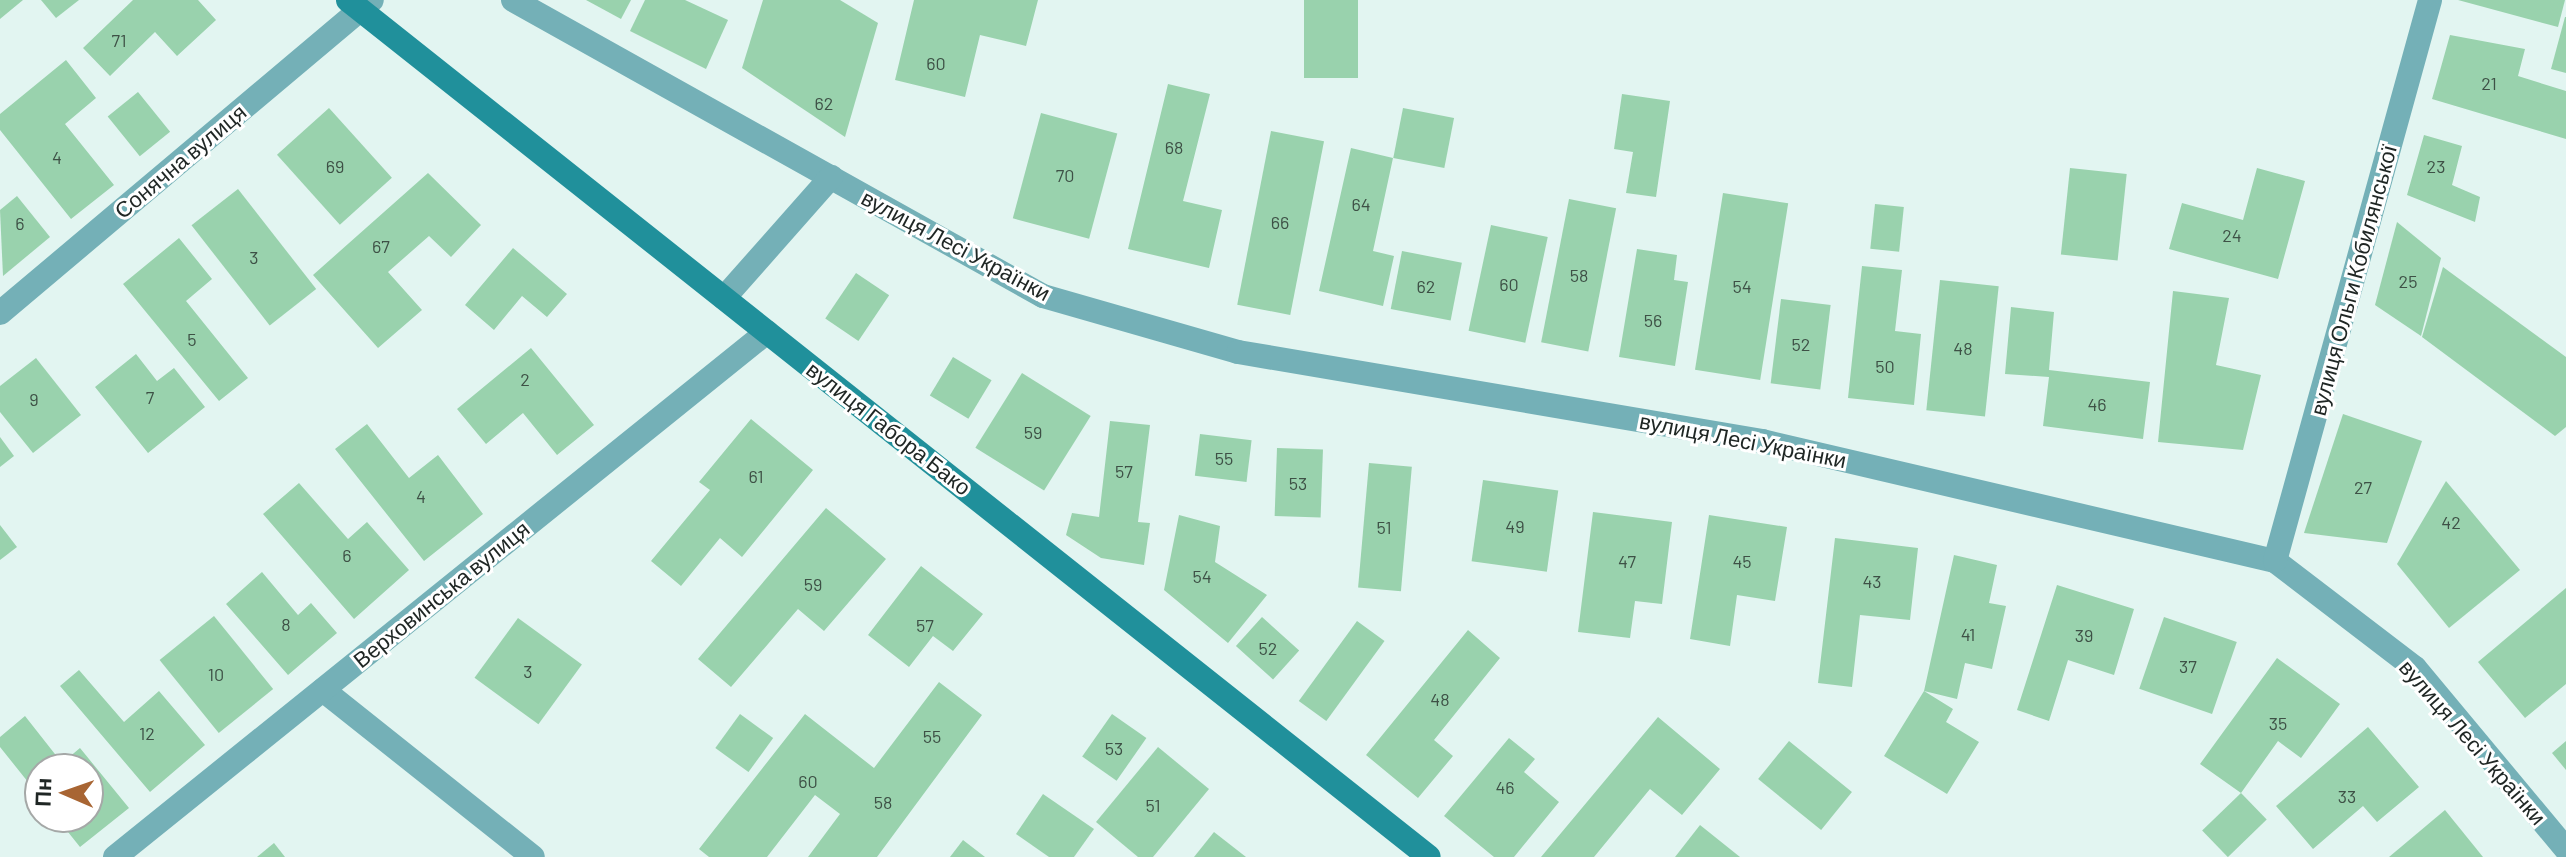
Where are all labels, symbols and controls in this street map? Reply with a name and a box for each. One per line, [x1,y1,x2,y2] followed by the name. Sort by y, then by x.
[112,29,126,51] house number: 71
[926,52,946,74] house number: 60
[2481,72,2497,94] house number: 21
[815,92,833,114] house number: 62
[109,98,251,224] street label: Сонячна вулиця
[1165,136,1183,158] house number: 68
[2304,142,2402,418] street label: вулиця Ольги Кобилянської
[52,146,62,168] house number: 4
[326,155,344,177] house number: 69
[2427,155,2445,177] house number: 23
[1056,164,1074,186] house number: 70
[857,184,1055,306] street label: вулиця Лесі Українки
[1351,193,1371,215] house number: 64
[1271,211,1289,233] house number: 66
[15,212,25,234] house number: 6
[2222,224,2242,246] house number: 24
[372,235,390,257] house number: 67
[249,246,259,268] house number: 3
[1570,264,1588,286] house number: 58
[2399,270,2417,292] house number: 25
[1499,273,1519,295] house number: 60
[1417,275,1435,297] house number: 62
[1732,275,1752,297] house number: 54
[1644,309,1662,331] house number: 56
[187,328,197,350] house number: 5
[1792,333,1810,355] house number: 52
[1953,337,1973,359] house number: 48
[1875,355,1895,377] house number: 50
[802,356,976,500] street label: вулиця Габора Бако
[520,368,530,390] house number: 2
[146,386,154,408] house number: 7
[29,388,39,410] house number: 9
[2087,393,2107,415] house number: 46
[1637,407,1849,473] street label: вулиця Лесі Українки
[1024,421,1042,443] house number: 59
[1215,447,1233,469] house number: 55
[1115,460,1133,482] house number: 57
[748,465,764,487] house number: 61
[1289,472,1307,494] house number: 53
[2354,476,2372,498] house number: 27
[416,485,426,507] house number: 4
[2441,511,2461,533] house number: 42
[348,515,534,673] street label: Верховинська вулиця
[1505,515,1525,537] house number: 49
[1376,516,1392,538] house number: 51
[342,544,352,566] house number: 6
[1618,550,1636,572] house number: 47
[1732,550,1752,572] house number: 45
[1192,565,1212,587] house number: 54
[1862,570,1882,592] house number: 43
[804,573,822,595] house number: 59
[281,613,291,635] house number: 8
[916,614,934,636] house number: 57
[1961,623,1975,645] house number: 41
[2075,624,2093,646] house number: 39
[1259,637,1277,659] house number: 52
[2394,654,2552,830] street label: вулиця Лесі Українки
[2179,655,2197,677] house number: 37
[523,660,533,682] house number: 3
[208,663,224,685] house number: 10
[1430,688,1450,710] house number: 48
[2269,712,2287,734] house number: 35
[139,722,155,744] house number: 12
[923,725,941,747] house number: 55
[1105,737,1123,759] house number: 53
[24,753,104,833] north arrow
[798,770,818,792] house number: 60
[1495,776,1515,798] house number: 46
[29,777,56,807] text: Пн
[2338,785,2356,807] house number: 33
[874,791,892,813] house number: 58
[1145,794,1161,816] house number: 51

